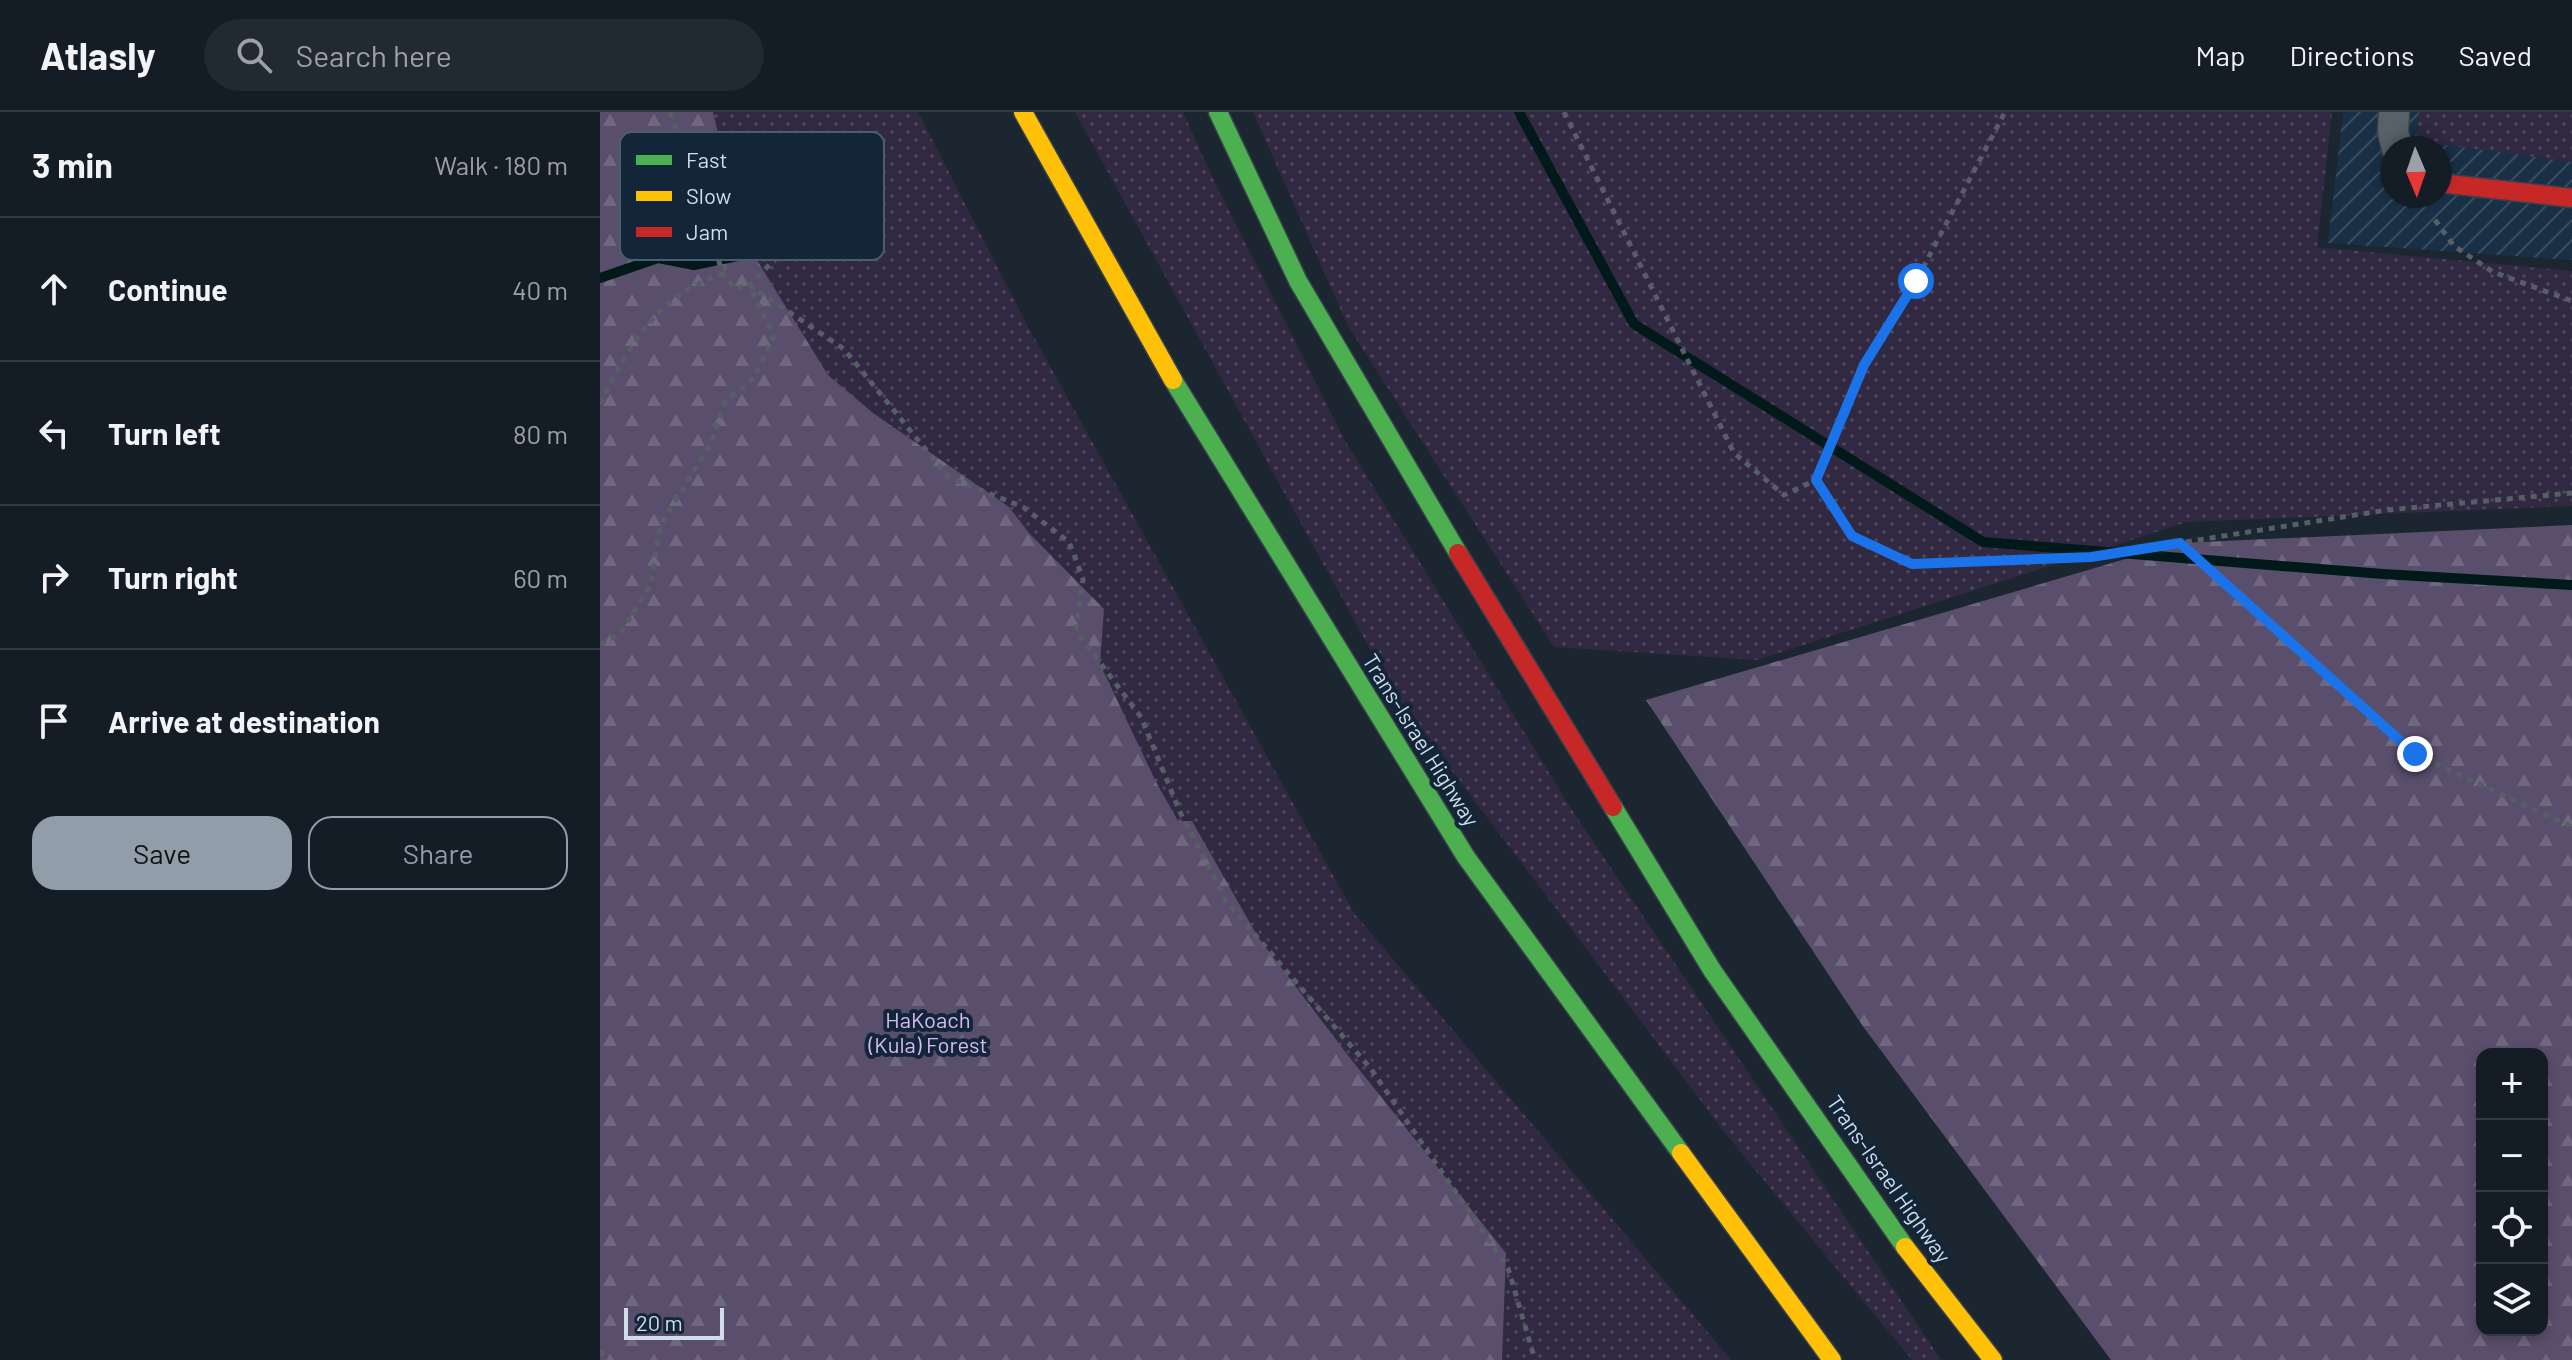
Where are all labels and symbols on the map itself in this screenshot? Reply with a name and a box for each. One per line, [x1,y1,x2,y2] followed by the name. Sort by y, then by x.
[620,132,884,260] legend
[2380,136,2452,208] north arrow
[686,146,728,172] text: Fast
[686,182,731,208] text: Slow
[686,218,728,244] text: Jam
[1898,263,1934,299] route start
[1358,648,1486,831] street label: Trans-Israel Highway
[2397,736,2433,772] route end
[867,1006,988,1057] park label: HaKoach (Kula) Forest
[1822,1090,1957,1267] street label: Trans-Israel Highway
[624,1304,724,1340] scale bar

